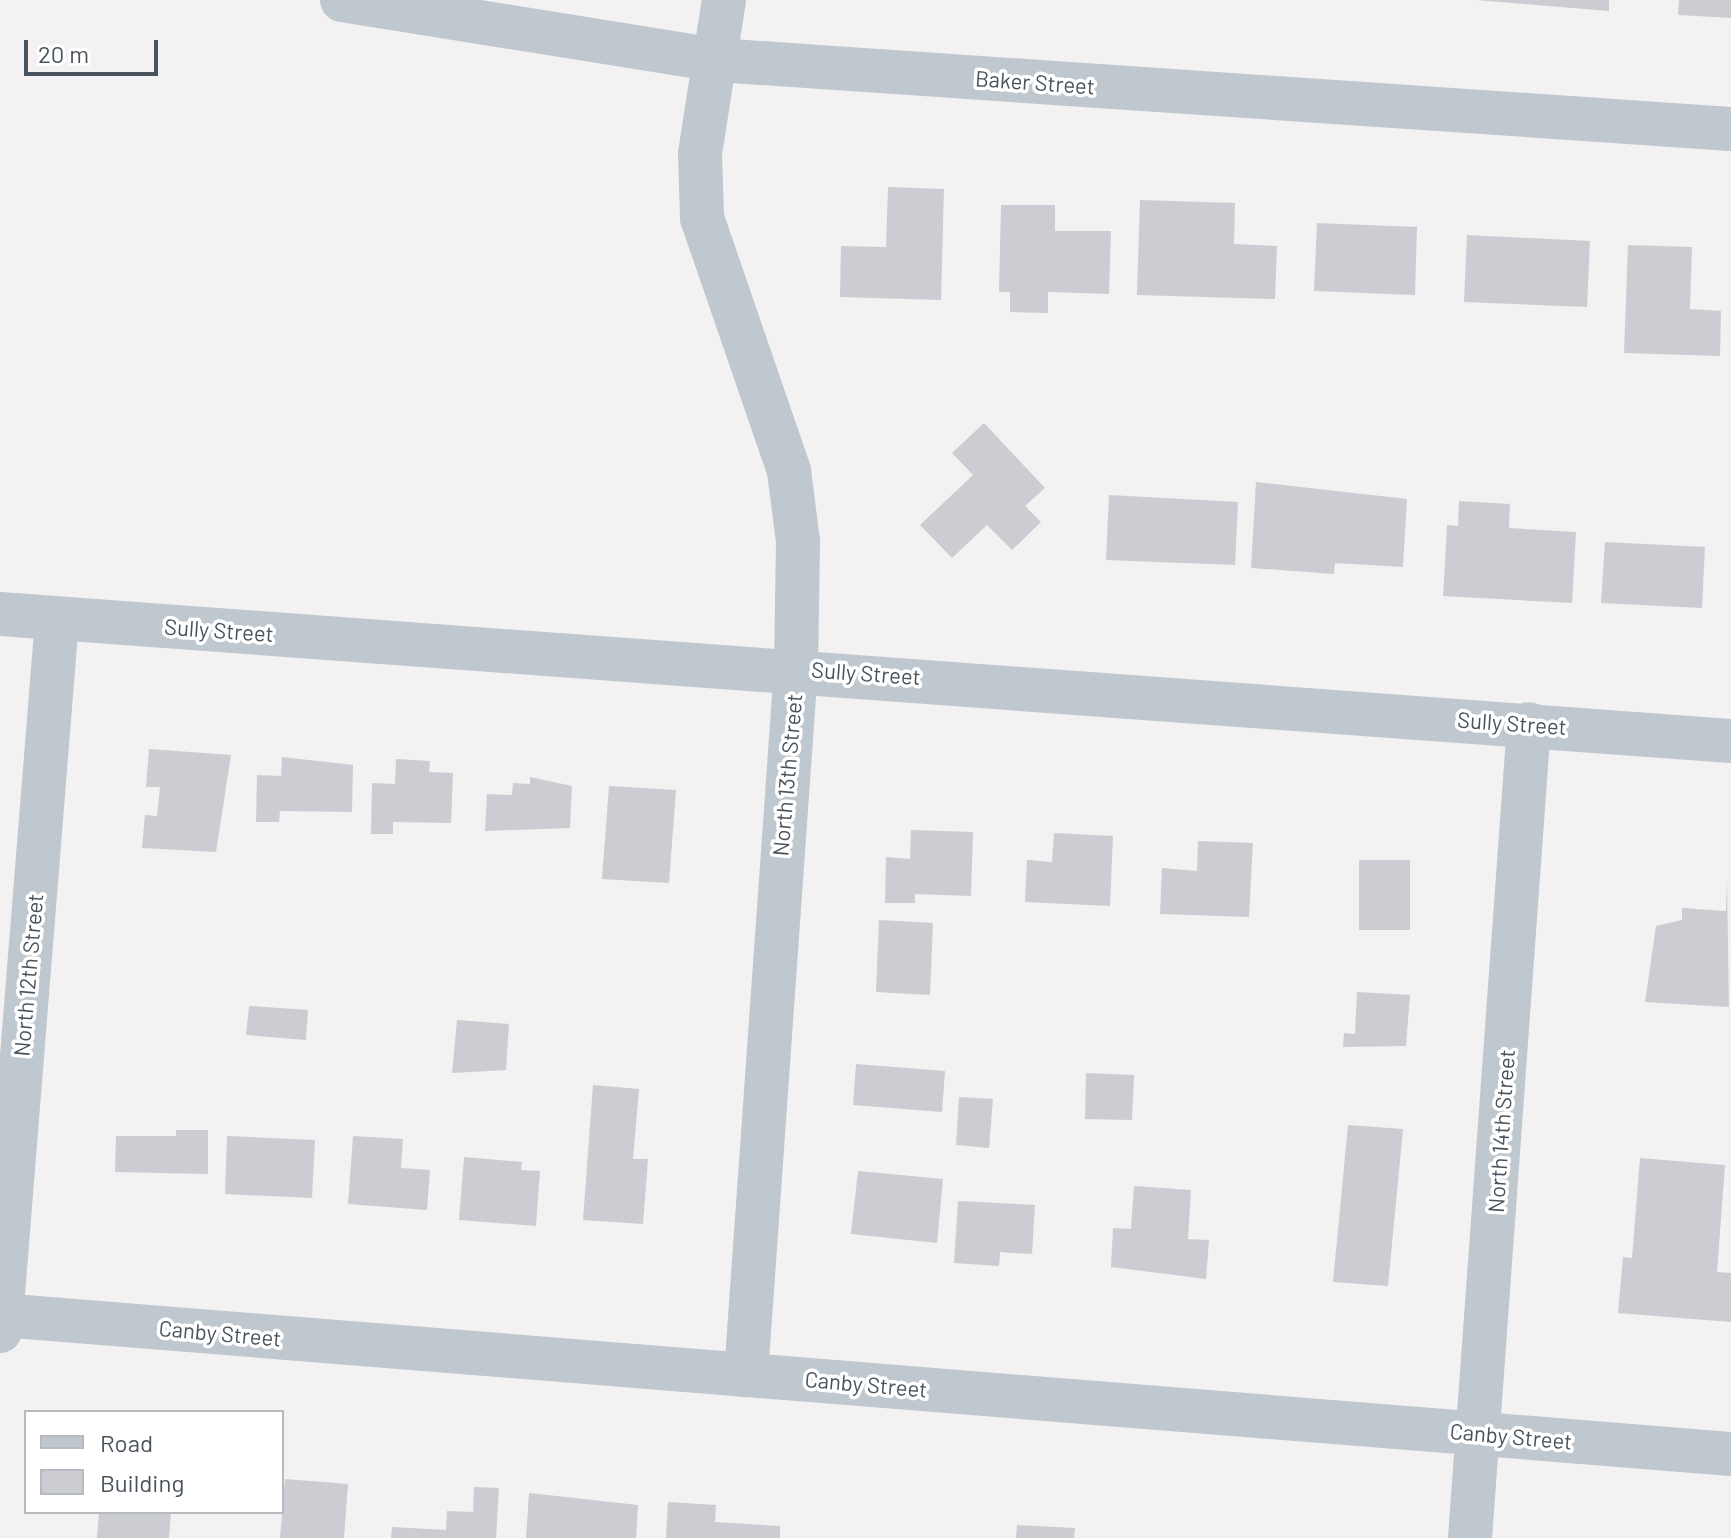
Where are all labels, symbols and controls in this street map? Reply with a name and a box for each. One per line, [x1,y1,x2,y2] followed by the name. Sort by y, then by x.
[28,24,162,74] scale bar
[38,39,89,68] text: 20 m
[974,65,1096,99] street label: Baker Street
[164,613,274,647] street label: Sully Street
[811,656,921,690] street label: Sully Street
[767,693,807,857] street label: North 13th Street
[1457,706,1567,740] street label: Sully Street
[8,893,48,1057] street label: North 12th Street
[1482,1048,1520,1214] street label: North 14th Street
[158,1315,282,1351] street label: Canby Street
[804,1366,928,1402] street label: Canby Street
[24,1410,284,1514] legend
[1449,1418,1573,1454] street label: Canby Street
[100,1428,153,1457] text: Road
[100,1468,184,1497] text: Building

